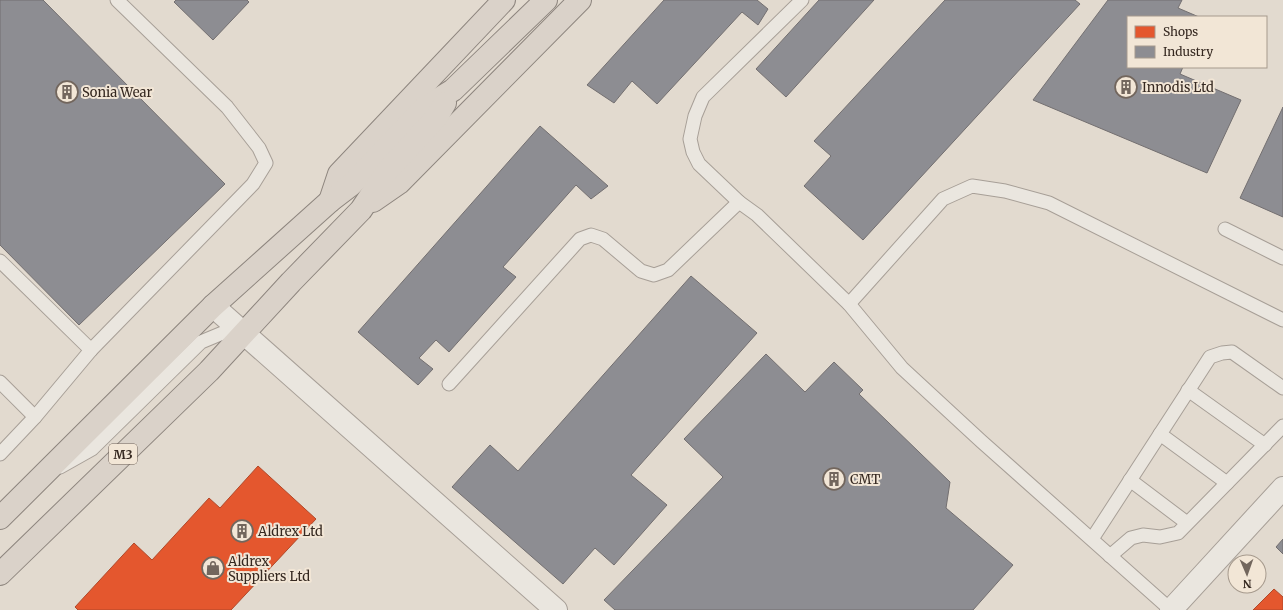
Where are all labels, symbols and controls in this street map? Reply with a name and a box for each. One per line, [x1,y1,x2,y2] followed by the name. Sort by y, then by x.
[1127,16,1267,68] legend
[1163,24,1198,39] text: Shops
[1163,44,1213,59] text: Industry
[1113,74,1139,100] building icon: Innodis Ltd
[54,79,80,105] building icon: Sonia Wear
[1142,79,1214,96] place label: Innodis Ltd
[82,84,152,101] place label: Sonia Wear
[109,444,137,464] road number: M3
[821,466,847,492] building icon: CMT
[850,471,880,488] place label: CMT
[229,518,255,544] building icon: Aldrex Ltd
[257,523,323,540] place label: Aldrex Ltd
[227,553,310,585] place label: Aldrex Suppliers Ltd
[1227,554,1267,594] north arrow
[200,555,226,581] shop icon: Aldrex Suppliers Ltd
[1242,577,1252,591] text: N

